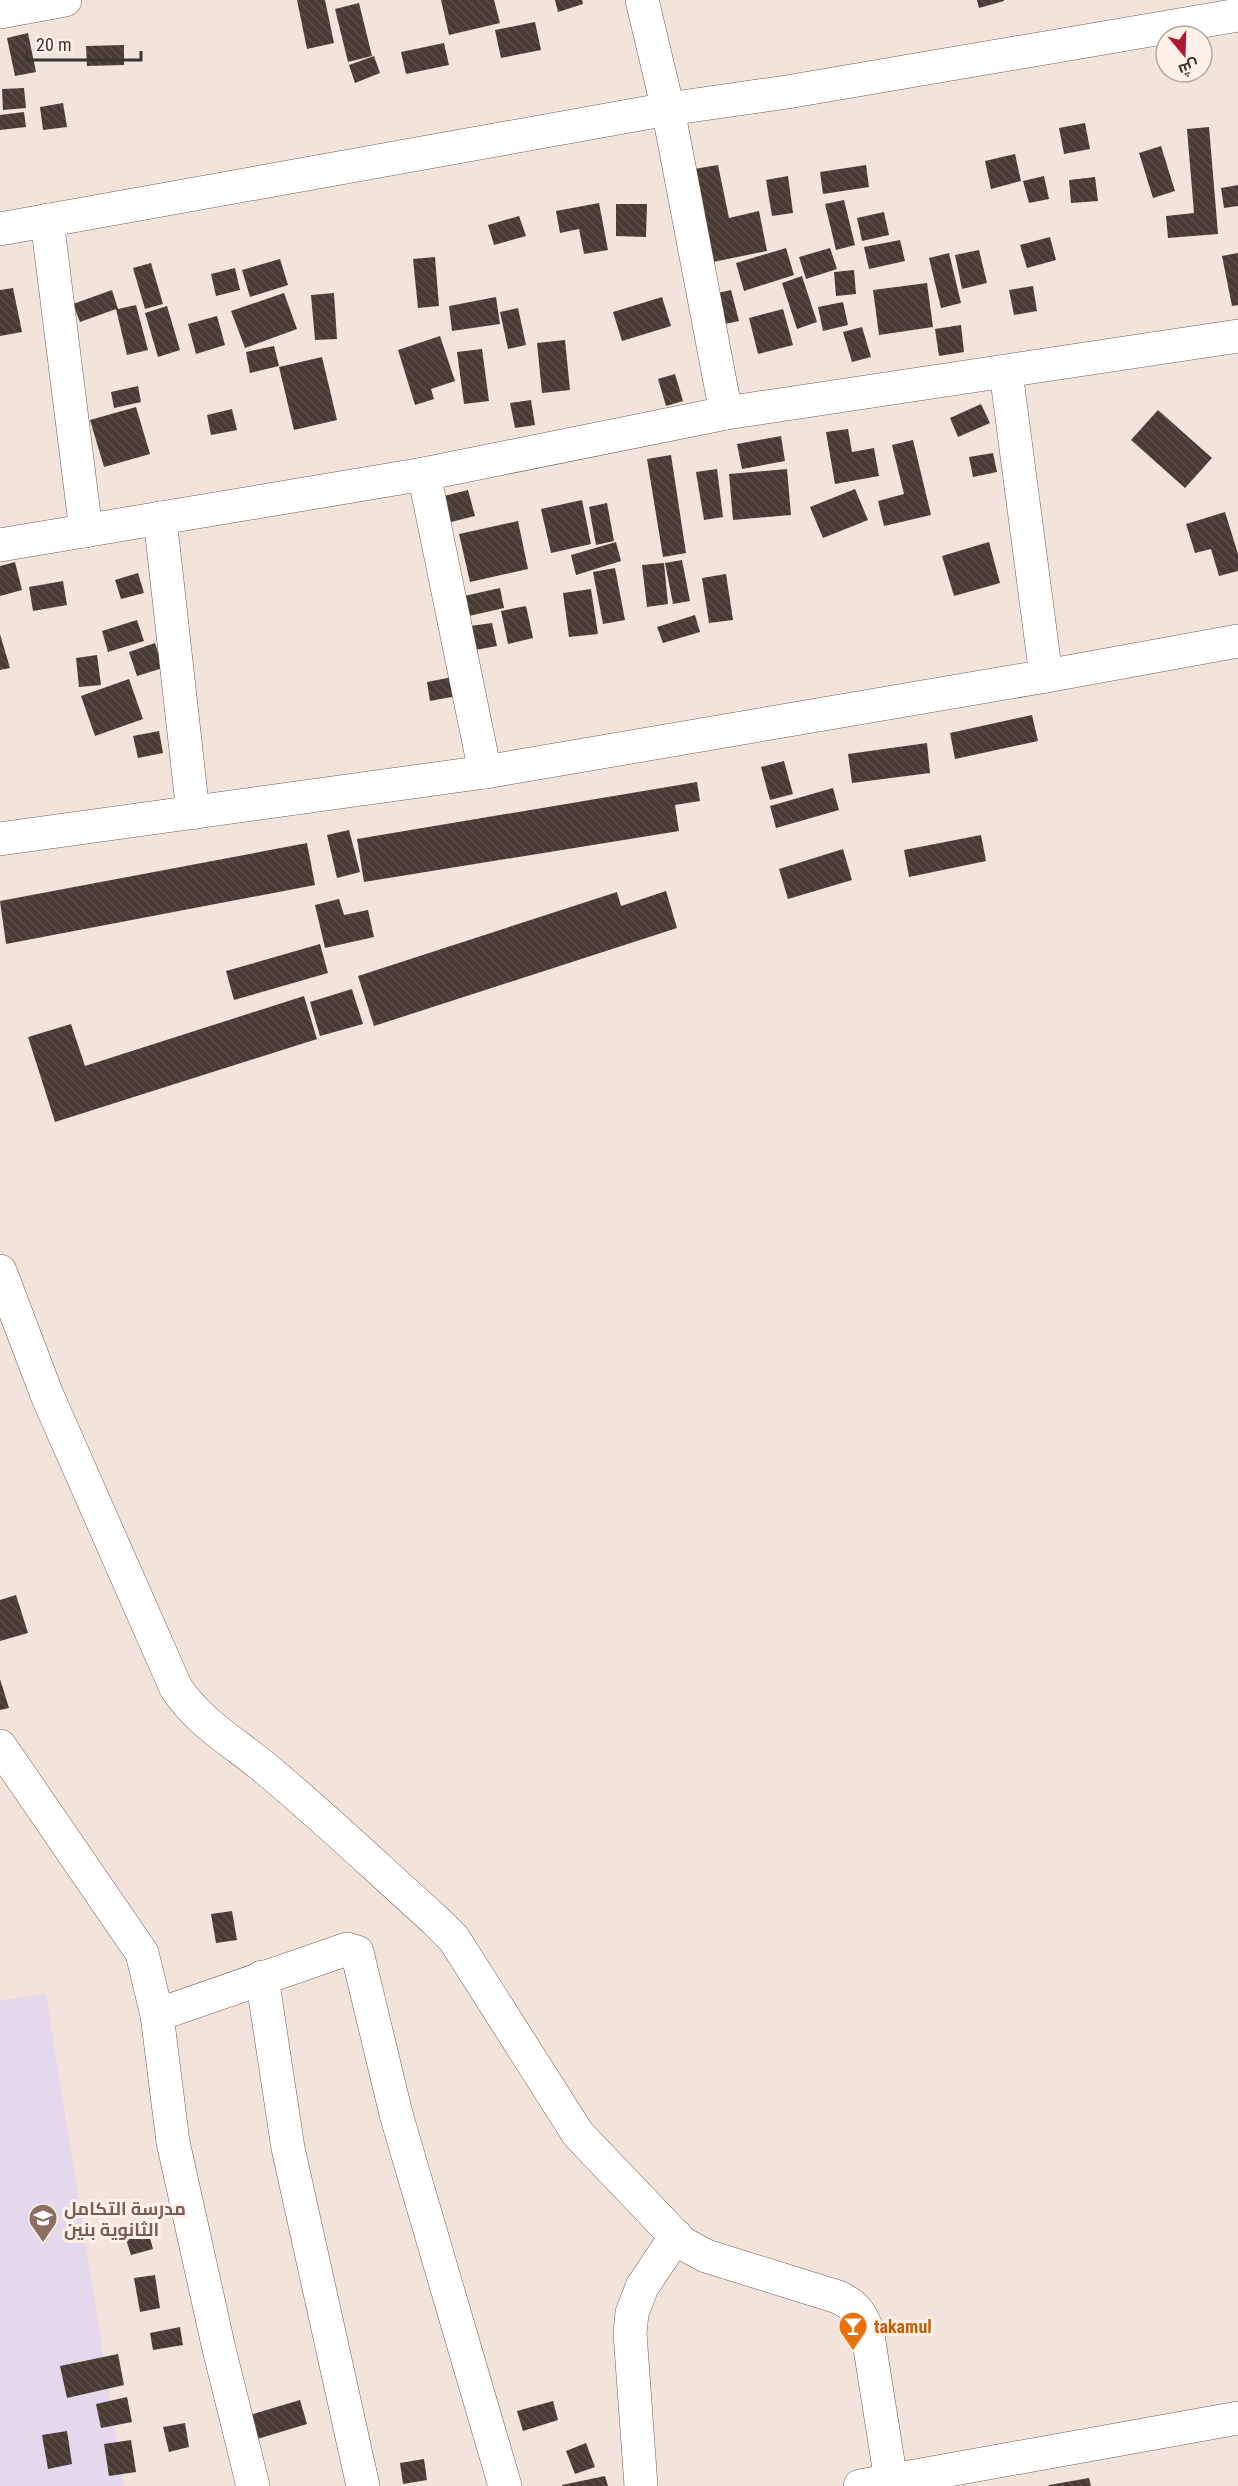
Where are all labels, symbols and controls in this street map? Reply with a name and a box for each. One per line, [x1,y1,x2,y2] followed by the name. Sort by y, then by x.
[27,24,141,62] scale bar
[1154,24,1214,84] north arrow
[36,34,71,55] text: 20 m
[1176,55,1202,80] text: ش
[64,2198,186,2241] place label: مدرسة التكامل الثانوية بنين
[27,2202,59,2244] school or university icon: مدرسة التكامل الثانوية بنين
[837,2310,869,2352] bar icon: takamul
[874,2316,932,2337] place label: takamul

